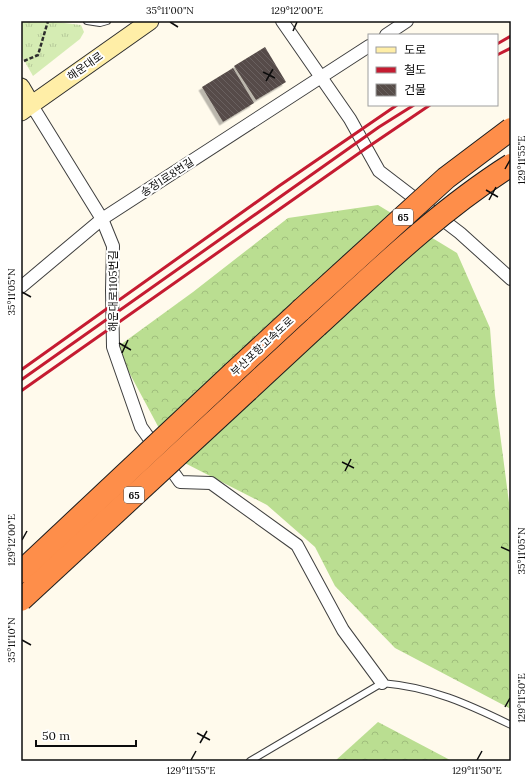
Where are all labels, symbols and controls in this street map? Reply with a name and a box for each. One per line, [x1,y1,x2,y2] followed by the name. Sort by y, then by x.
[146,4,194,17] text: 35°11'00"N
[271,4,323,17] text: 129°12'00"E
[368,34,498,106] legend
[404,42,426,57] text: 도로
[64,49,106,83] street label: 해운대로
[404,62,426,77] text: 철도
[404,82,426,97] text: 건물
[515,136,528,184] text: 129°11'55"E
[138,155,196,199] street label: 송정1로8번길
[393,209,413,225] road number: 65
[106,250,120,332] street label: 해운대로1105번길
[5,268,18,316] text: 35°11'05"N
[228,313,296,379] street label: 부산포항고속도로
[124,487,144,503] road number: 65
[5,514,18,566] text: 129°12'00"E
[515,527,528,575] text: 35°11'05"N
[5,617,18,663] text: 35°11'10"N
[515,673,528,723] text: 129°11'50"E
[36,722,136,748] scale bar
[42,728,70,743] text: 50 m
[167,764,215,777] text: 129°11'55"E
[452,764,502,777] text: 129°11'50"E

